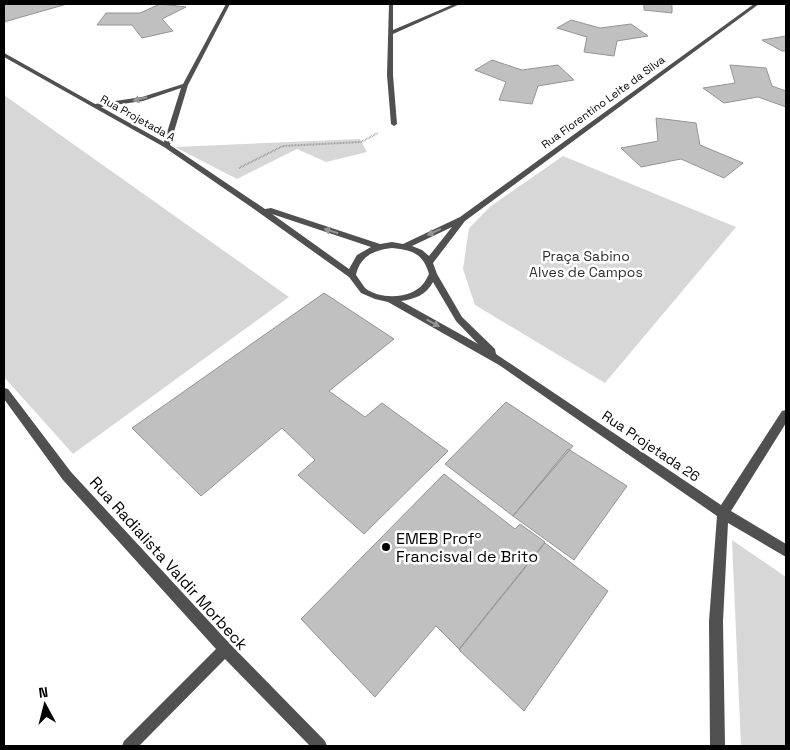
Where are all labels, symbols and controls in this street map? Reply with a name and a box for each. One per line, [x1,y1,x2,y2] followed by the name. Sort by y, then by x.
[539,52,668,152] street label: Rua Florentino Leite da Silva
[98,92,178,144] street label: Rua Projetada A
[132,95,147,103] one-way arrow
[323,227,338,234] one-way arrow
[427,228,441,236] one-way arrow
[529,247,643,281] park label: Praça Sabino Alves de Campos
[426,318,439,327] one-way arrow
[598,407,704,485] street label: Rua Projetada 26
[85,472,253,655] street label: Rua Radialista Valdir Morbeck
[396,528,538,567] place label: EMEB Profº Francisval de Brito
[380,541,392,553] marker: EMEB Profº Francisval de Brito
[20,680,70,730] north arrow
[38,683,49,702] text: N

